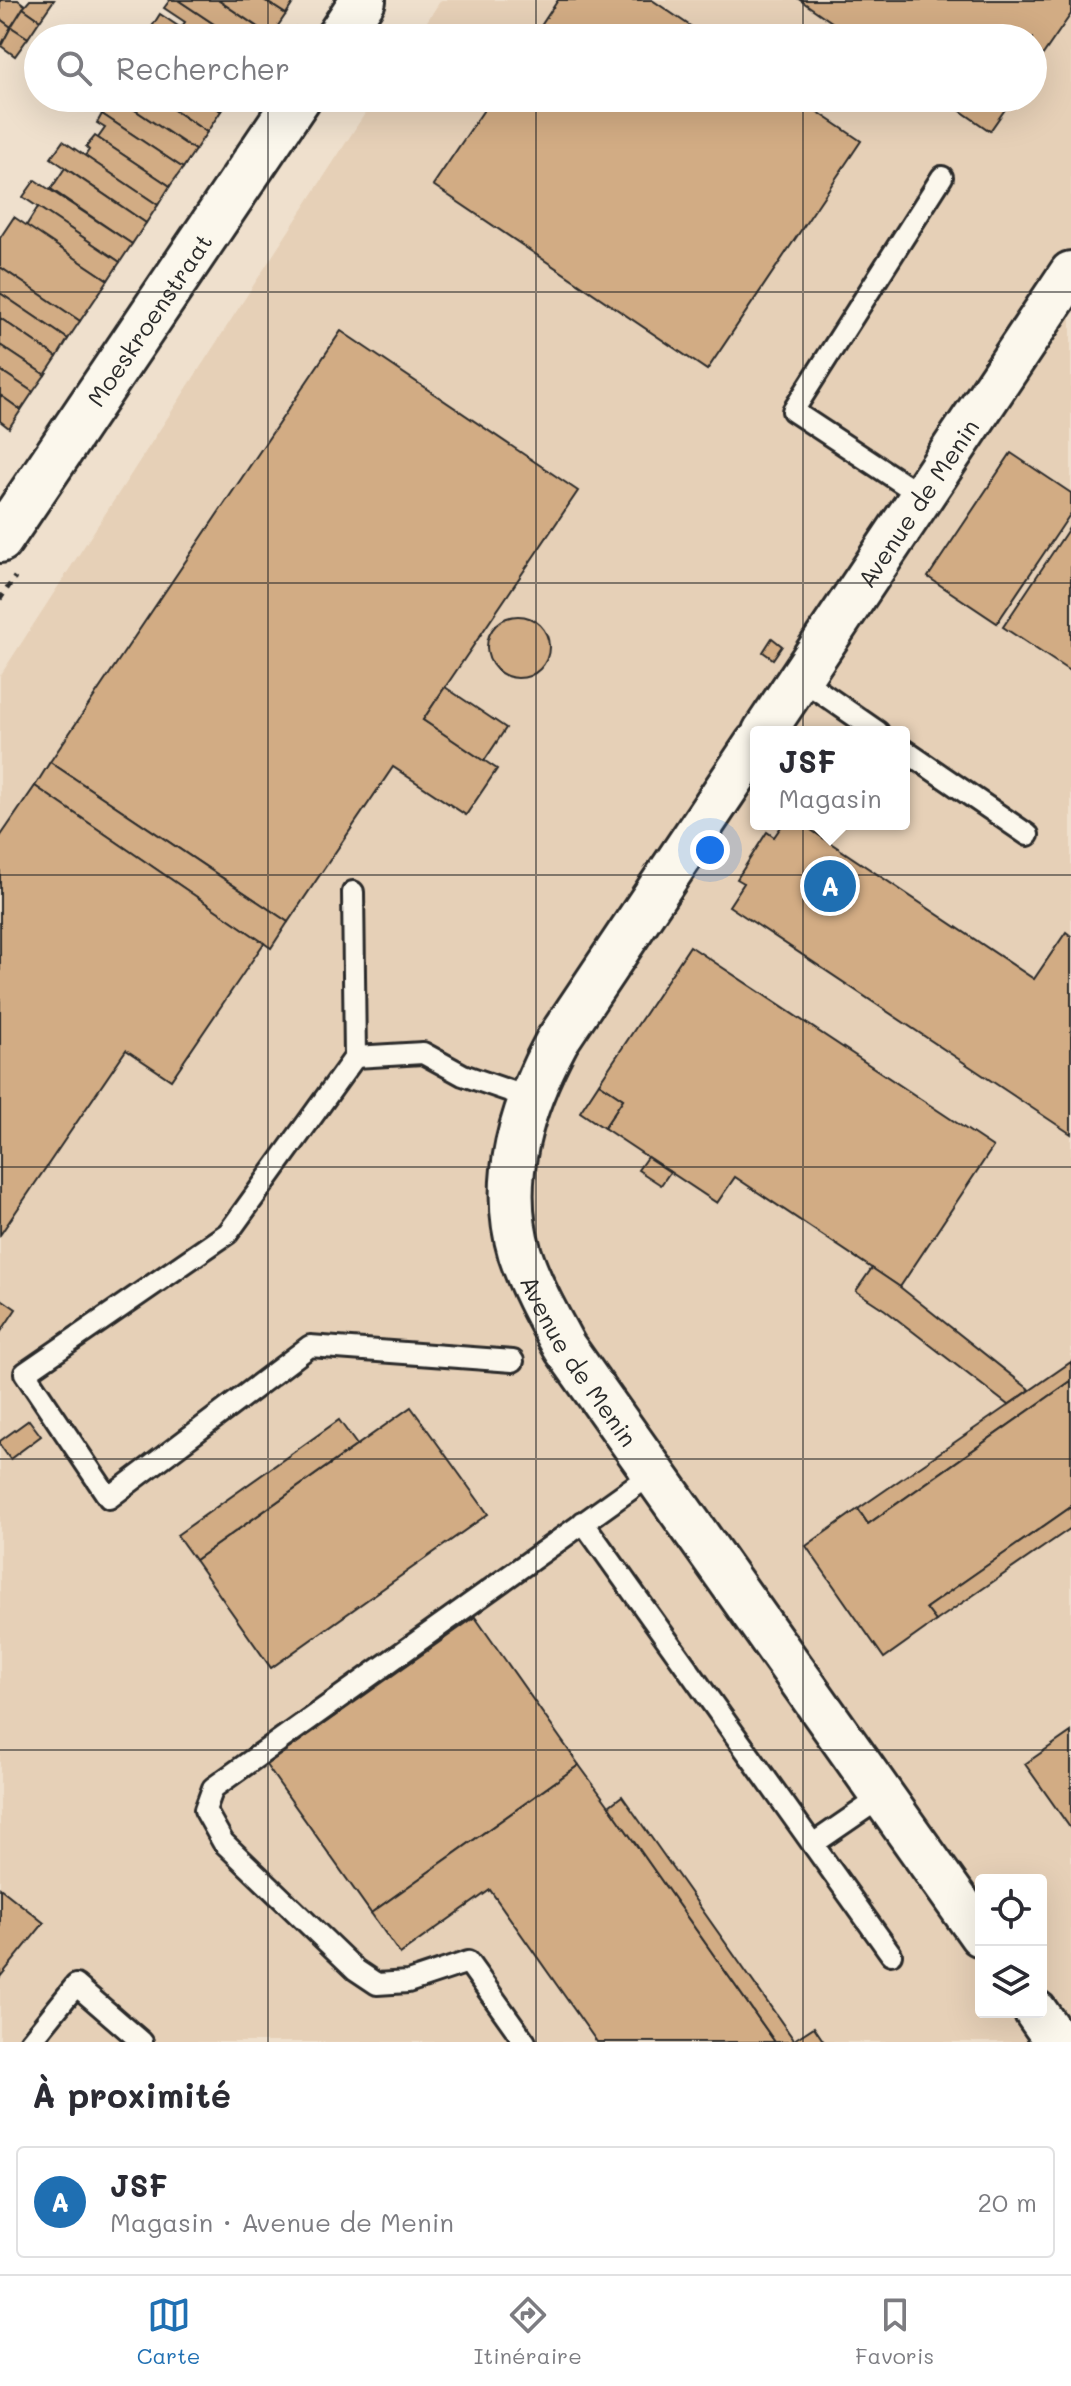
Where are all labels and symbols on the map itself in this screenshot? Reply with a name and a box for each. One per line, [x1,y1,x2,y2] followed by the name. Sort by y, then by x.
[79,227,218,412] street label: Moeskroenstraat
[850,412,985,593] street label: Avenue de Menin
[690,830,730,870] your location
[804,856,856,916] pin: A
[514,1270,645,1452] street label: Avenue de Menin

